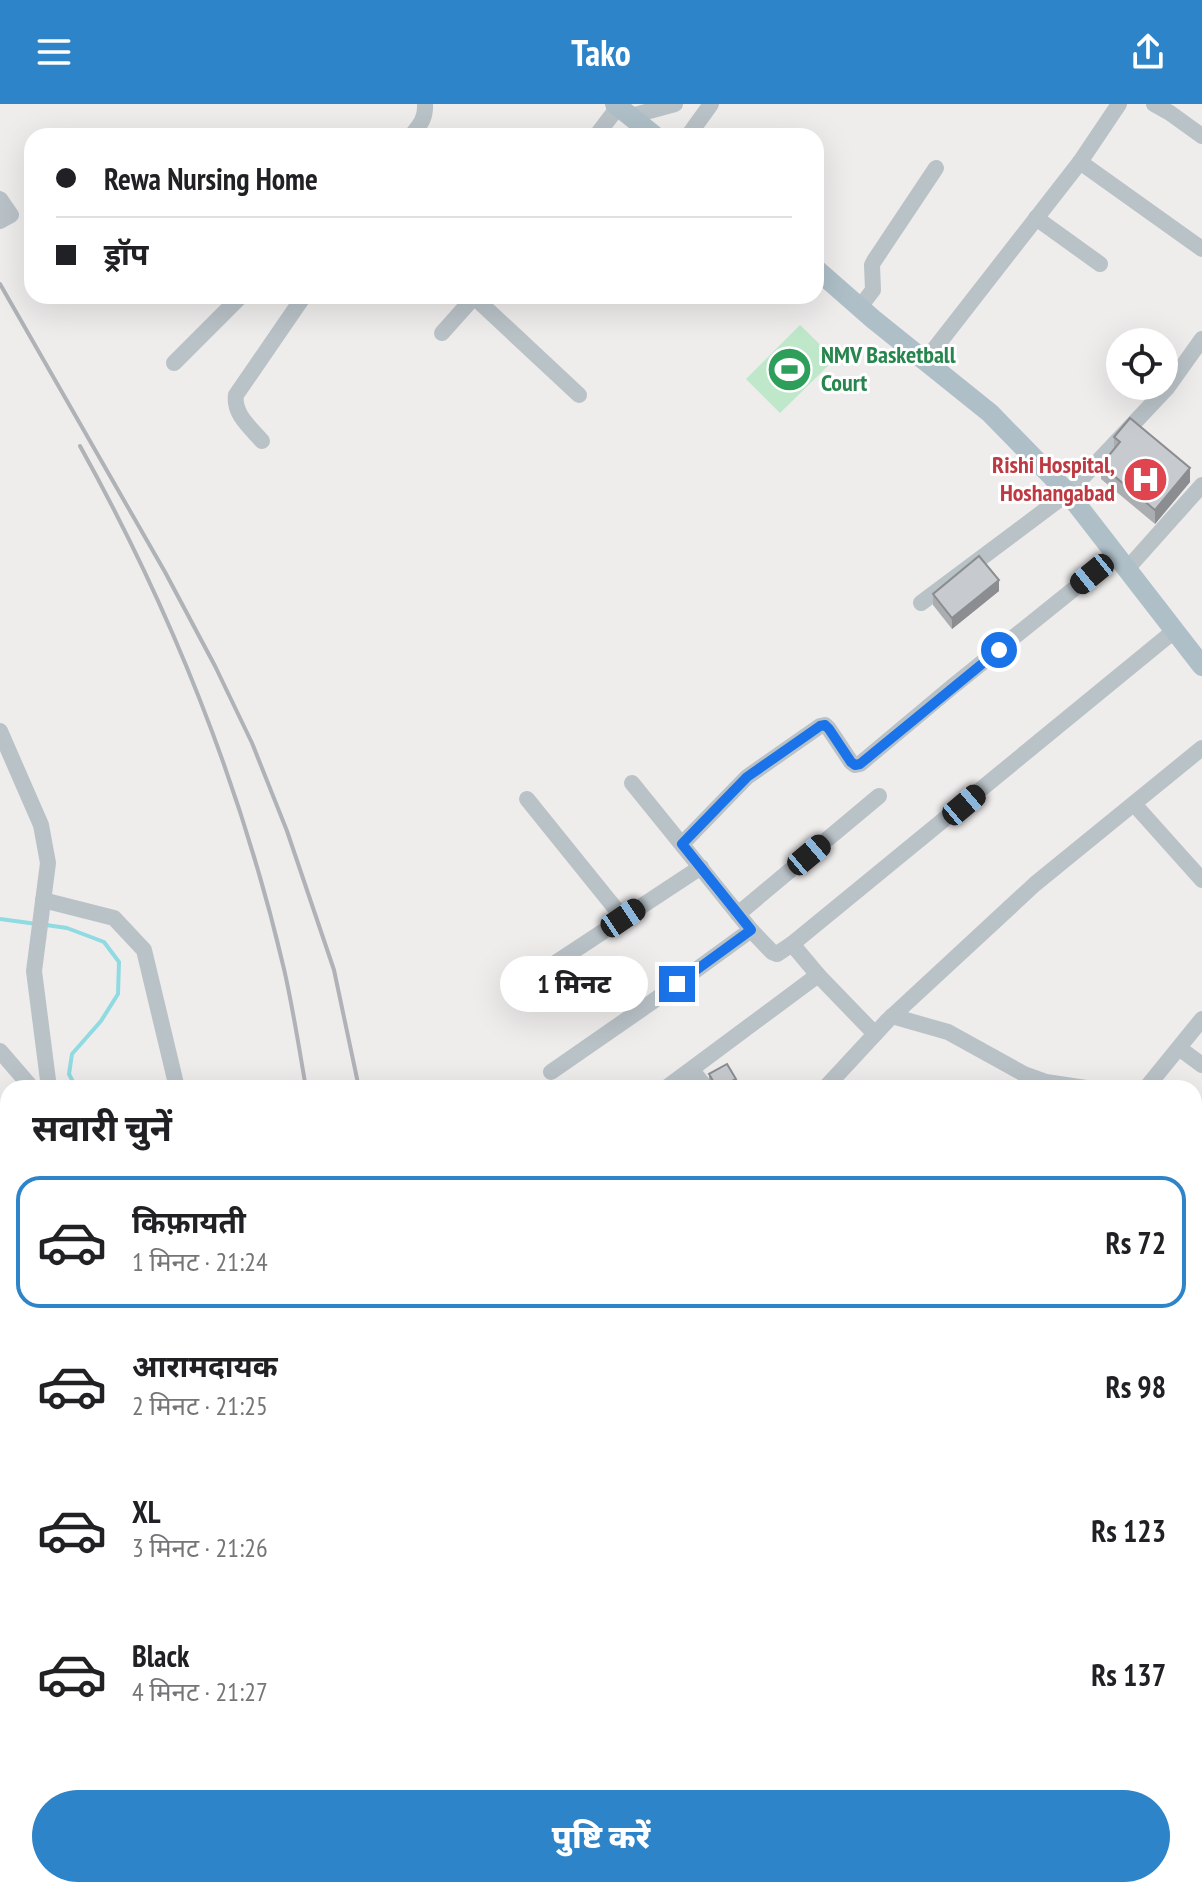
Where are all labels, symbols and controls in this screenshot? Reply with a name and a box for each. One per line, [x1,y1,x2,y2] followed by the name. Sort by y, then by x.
[571,29,631,76] text: Tako
[32,30,76,74] icon: menu
[1126,30,1170,74] icon: share
[104,159,318,198] text: Rewa Nursing Home
[104,234,148,273] text: ड्रॉप
[1106,328,1178,400] map controls
[1106,328,1178,400] button: locate
[821,339,956,398] place label: NMV Basketball Court
[766,345,814,393] sports icon: NMV Basketball Court
[992,449,1115,508] place label: Rishi Hospital, Hoshangabad
[1122,455,1170,503] hospital icon: Rishi Hospital, Hoshangabad
[1066,550,1118,598] car
[981,632,1017,668] route start
[938,780,990,830] car
[783,830,835,880] car
[596,895,650,941] car
[501,956,649,1012] callout: 1 मिनट
[659,966,695,1002] route end
[537,967,611,1000] text: 1 मिनट
[32,1104,172,1151] text: सवारी चुनें
[132,1202,246,1241] text: किफ़ायती
[36,1206,108,1278] icon: car
[1106,1223,1166,1262] text: Rs 72
[132,1245,268,1278] text: 1 मिनट · 21:24
[132,1346,278,1385] text: आरामदायक
[36,1350,108,1422] icon: car
[1106,1367,1166,1406] text: Rs 98
[132,1389,268,1422] text: 2 मिनट · 21:25
[132,1492,161,1531] text: XL
[36,1494,108,1566] icon: car
[1091,1511,1166,1550] text: Rs 123
[132,1531,268,1564] text: 3 मिनट · 21:26
[132,1636,189,1675] text: Black
[36,1638,108,1710] icon: car
[1091,1655,1166,1694] text: Rs 137
[132,1675,268,1708] text: 4 मिनट · 21:27
[32,1790,1170,1882] button: पुष्टि करें

